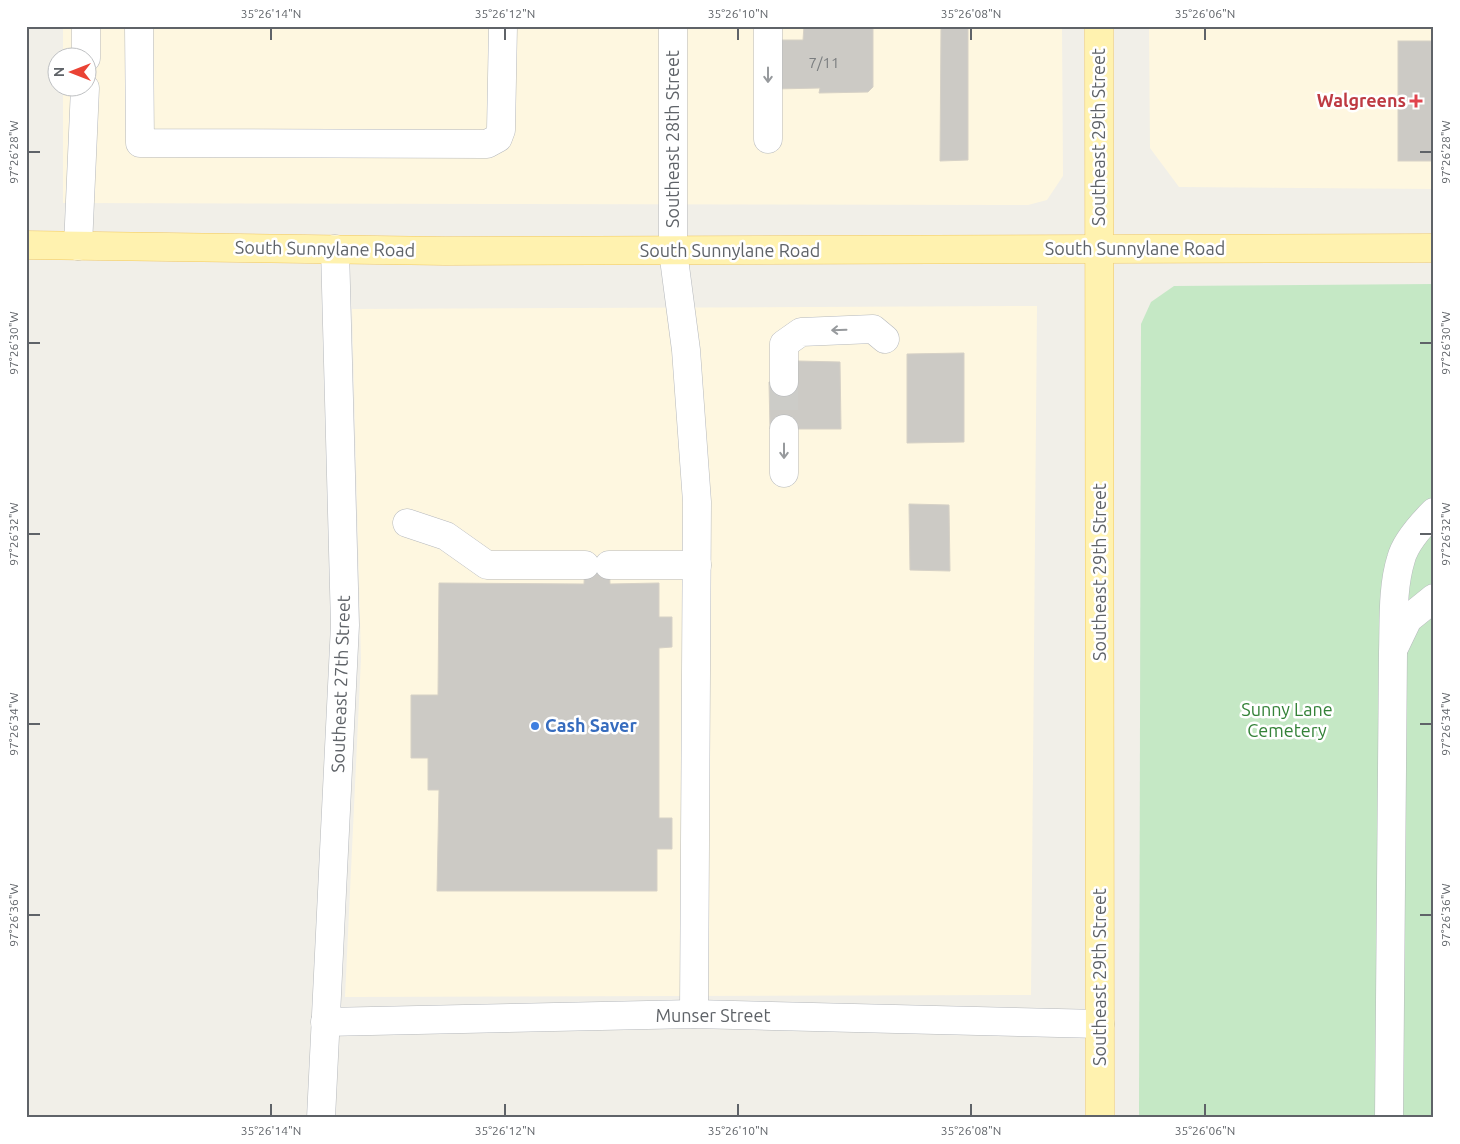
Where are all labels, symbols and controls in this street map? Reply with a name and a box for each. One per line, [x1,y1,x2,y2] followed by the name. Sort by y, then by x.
[241,7,301,20] text: 35°26'14"N
[475,7,535,20] text: 35°26'12"N
[708,7,768,20] text: 35°26'10"N
[941,7,1001,20] text: 35°26'08"N
[1175,7,1235,20] text: 35°26'06"N
[48,48,98,98] north arrow
[1088,48,1108,226] street label: Southeast 29th Street
[662,50,682,228] street label: Southeast 28th Street
[809,54,839,71] house number: 7/11
[763,66,773,83] one-way arrow
[51,67,67,77] text: N
[1317,90,1406,110] place label: Walgreens
[1410,95,1422,107] marker: Walgreens
[7,120,20,184] text: 97°26'28"W
[1439,120,1452,184] text: 97°26'28"W
[235,236,415,260] street label: South Sunnylane Road
[1045,238,1225,258] street label: South Sunnylane Road
[640,240,820,260] street label: South Sunnylane Road
[7,311,20,375] text: 97°26'30"W
[1439,311,1452,375] text: 97°26'30"W
[832,326,848,335] one-way arrow
[779,442,789,459] one-way arrow
[1089,483,1109,661] street label: Southeast 29th Street
[7,502,20,566] text: 97°26'32"W
[1439,502,1452,566] text: 97°26'32"W
[327,595,353,773] street label: Southeast 27th Street
[7,692,20,756] text: 97°26'34"W
[1439,692,1452,756] text: 97°26'34"W
[1241,699,1333,740] park label: Sunny Lane Cemetery
[545,715,637,735] place label: Cash Saver
[529,720,541,732] marker: Cash Saver
[7,883,20,947] text: 97°26'36"W
[1439,883,1452,947] text: 97°26'36"W
[1089,888,1109,1066] street label: Southeast 29th Street
[655,1005,771,1025] street label: Munser Street
[241,1124,301,1137] text: 35°26'14"N
[475,1124,535,1137] text: 35°26'12"N
[708,1124,768,1137] text: 35°26'10"N
[941,1124,1001,1137] text: 35°26'08"N
[1175,1124,1235,1137] text: 35°26'06"N

